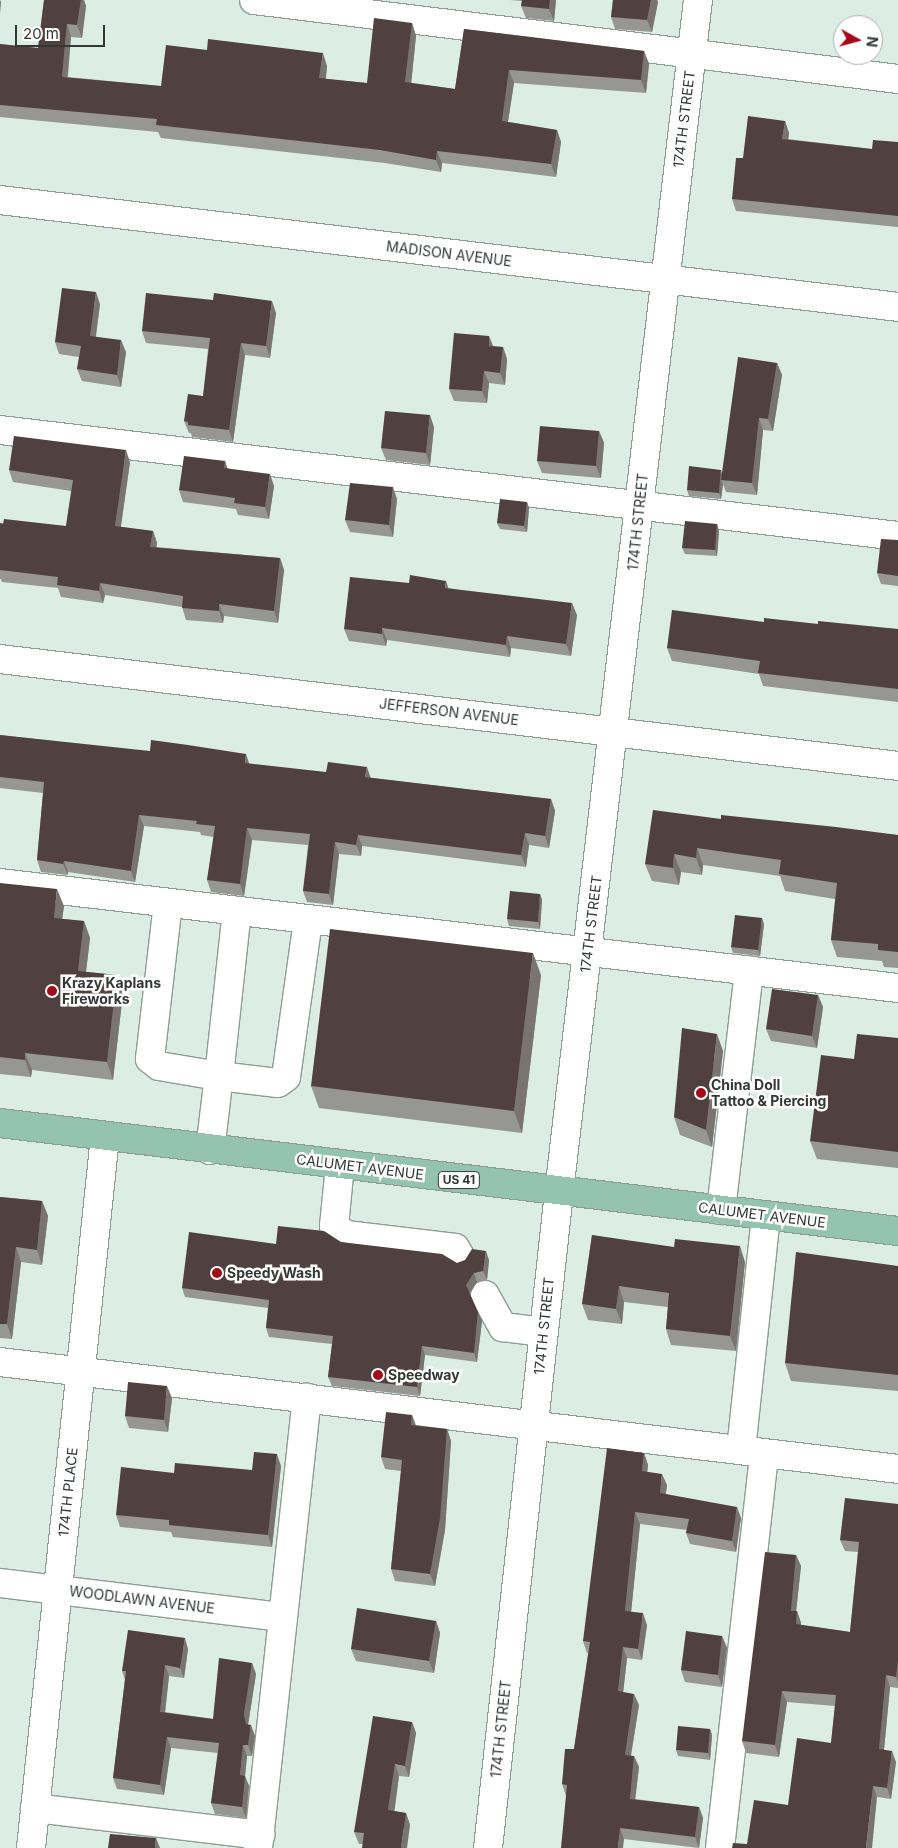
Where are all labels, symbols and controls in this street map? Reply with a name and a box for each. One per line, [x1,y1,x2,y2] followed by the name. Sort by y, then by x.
[18,15,108,47] scale bar
[833,15,883,65] north arrow
[23,24,59,43] text: 20 m
[863,35,881,48] text: N
[670,69,698,169] street label: 174TH STREET
[385,238,513,270] street label: MADISON AVENUE
[625,472,651,572] street label: 174TH STREET
[378,695,520,729] street label: JEFFERSON AVENUE
[577,874,605,974] street label: 174TH STREET
[62,975,161,1008] place label: Krazy Kaplans Fireworks
[46,985,58,997] marker: Krazy Kaplans Fireworks
[711,1077,826,1110] place label: China Doll Tattoo & Piercing
[695,1087,707,1099] marker: China Doll Tattoo & Piercing
[295,1151,425,1183] street label: CALUMET AVENUE
[438,1170,480,1190] road number: US 41
[697,1199,827,1231] street label: CALUMET AVENUE
[227,1265,321,1281] place label: Speedy Wash
[211,1267,223,1279] marker: Speedy Wash
[531,1276,557,1376] street label: 174TH STREET
[388,1367,460,1383] place label: Speedway
[372,1369,384,1381] marker: Speedway
[55,1446,81,1538] street label: 174TH PLACE
[68,1583,216,1617] street label: WOODLAWN AVENUE
[488,1679,514,1779] street label: 174TH STREET

